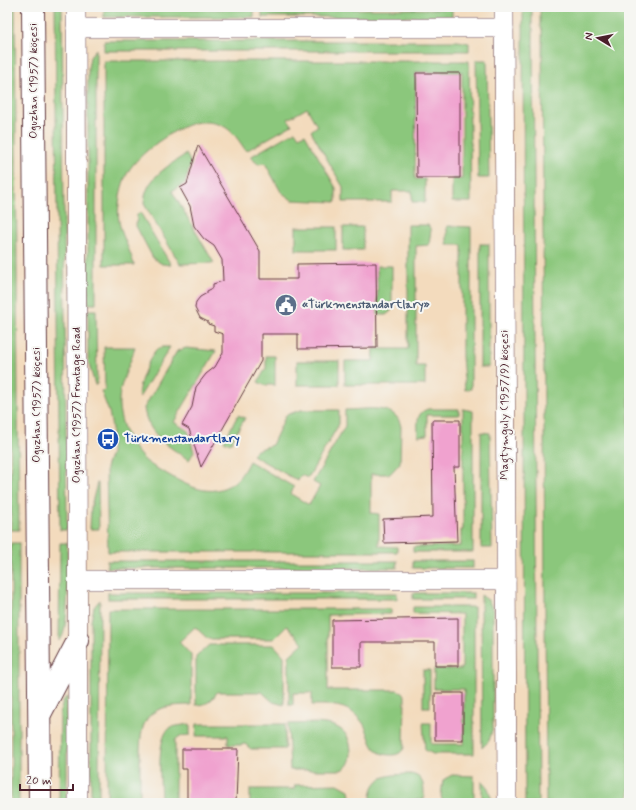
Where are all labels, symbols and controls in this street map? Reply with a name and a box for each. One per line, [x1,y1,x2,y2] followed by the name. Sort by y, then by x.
[578,18,618,58] north arrow
[26,23,42,139] street label: Oguzhan (1957) köçesi
[582,32,597,41] text: N
[273,292,299,318] public building icon: «Türkmenstandartlary»
[302,297,430,313] place label: «Türkmenstandartlary»
[69,327,85,483] street label: Oguzhan (1957) Frontage Road
[497,330,514,480] street label: Magtymguly (1957/9) köçesi
[29,347,45,463] street label: Oguzhan (1957) köçesi
[95,426,121,452] bus stop icon: Türkmenstandartlary
[124,431,240,447] place label: Türkmenstandartlary
[20,766,73,792] scale bar
[26,773,52,789] text: 20 m

